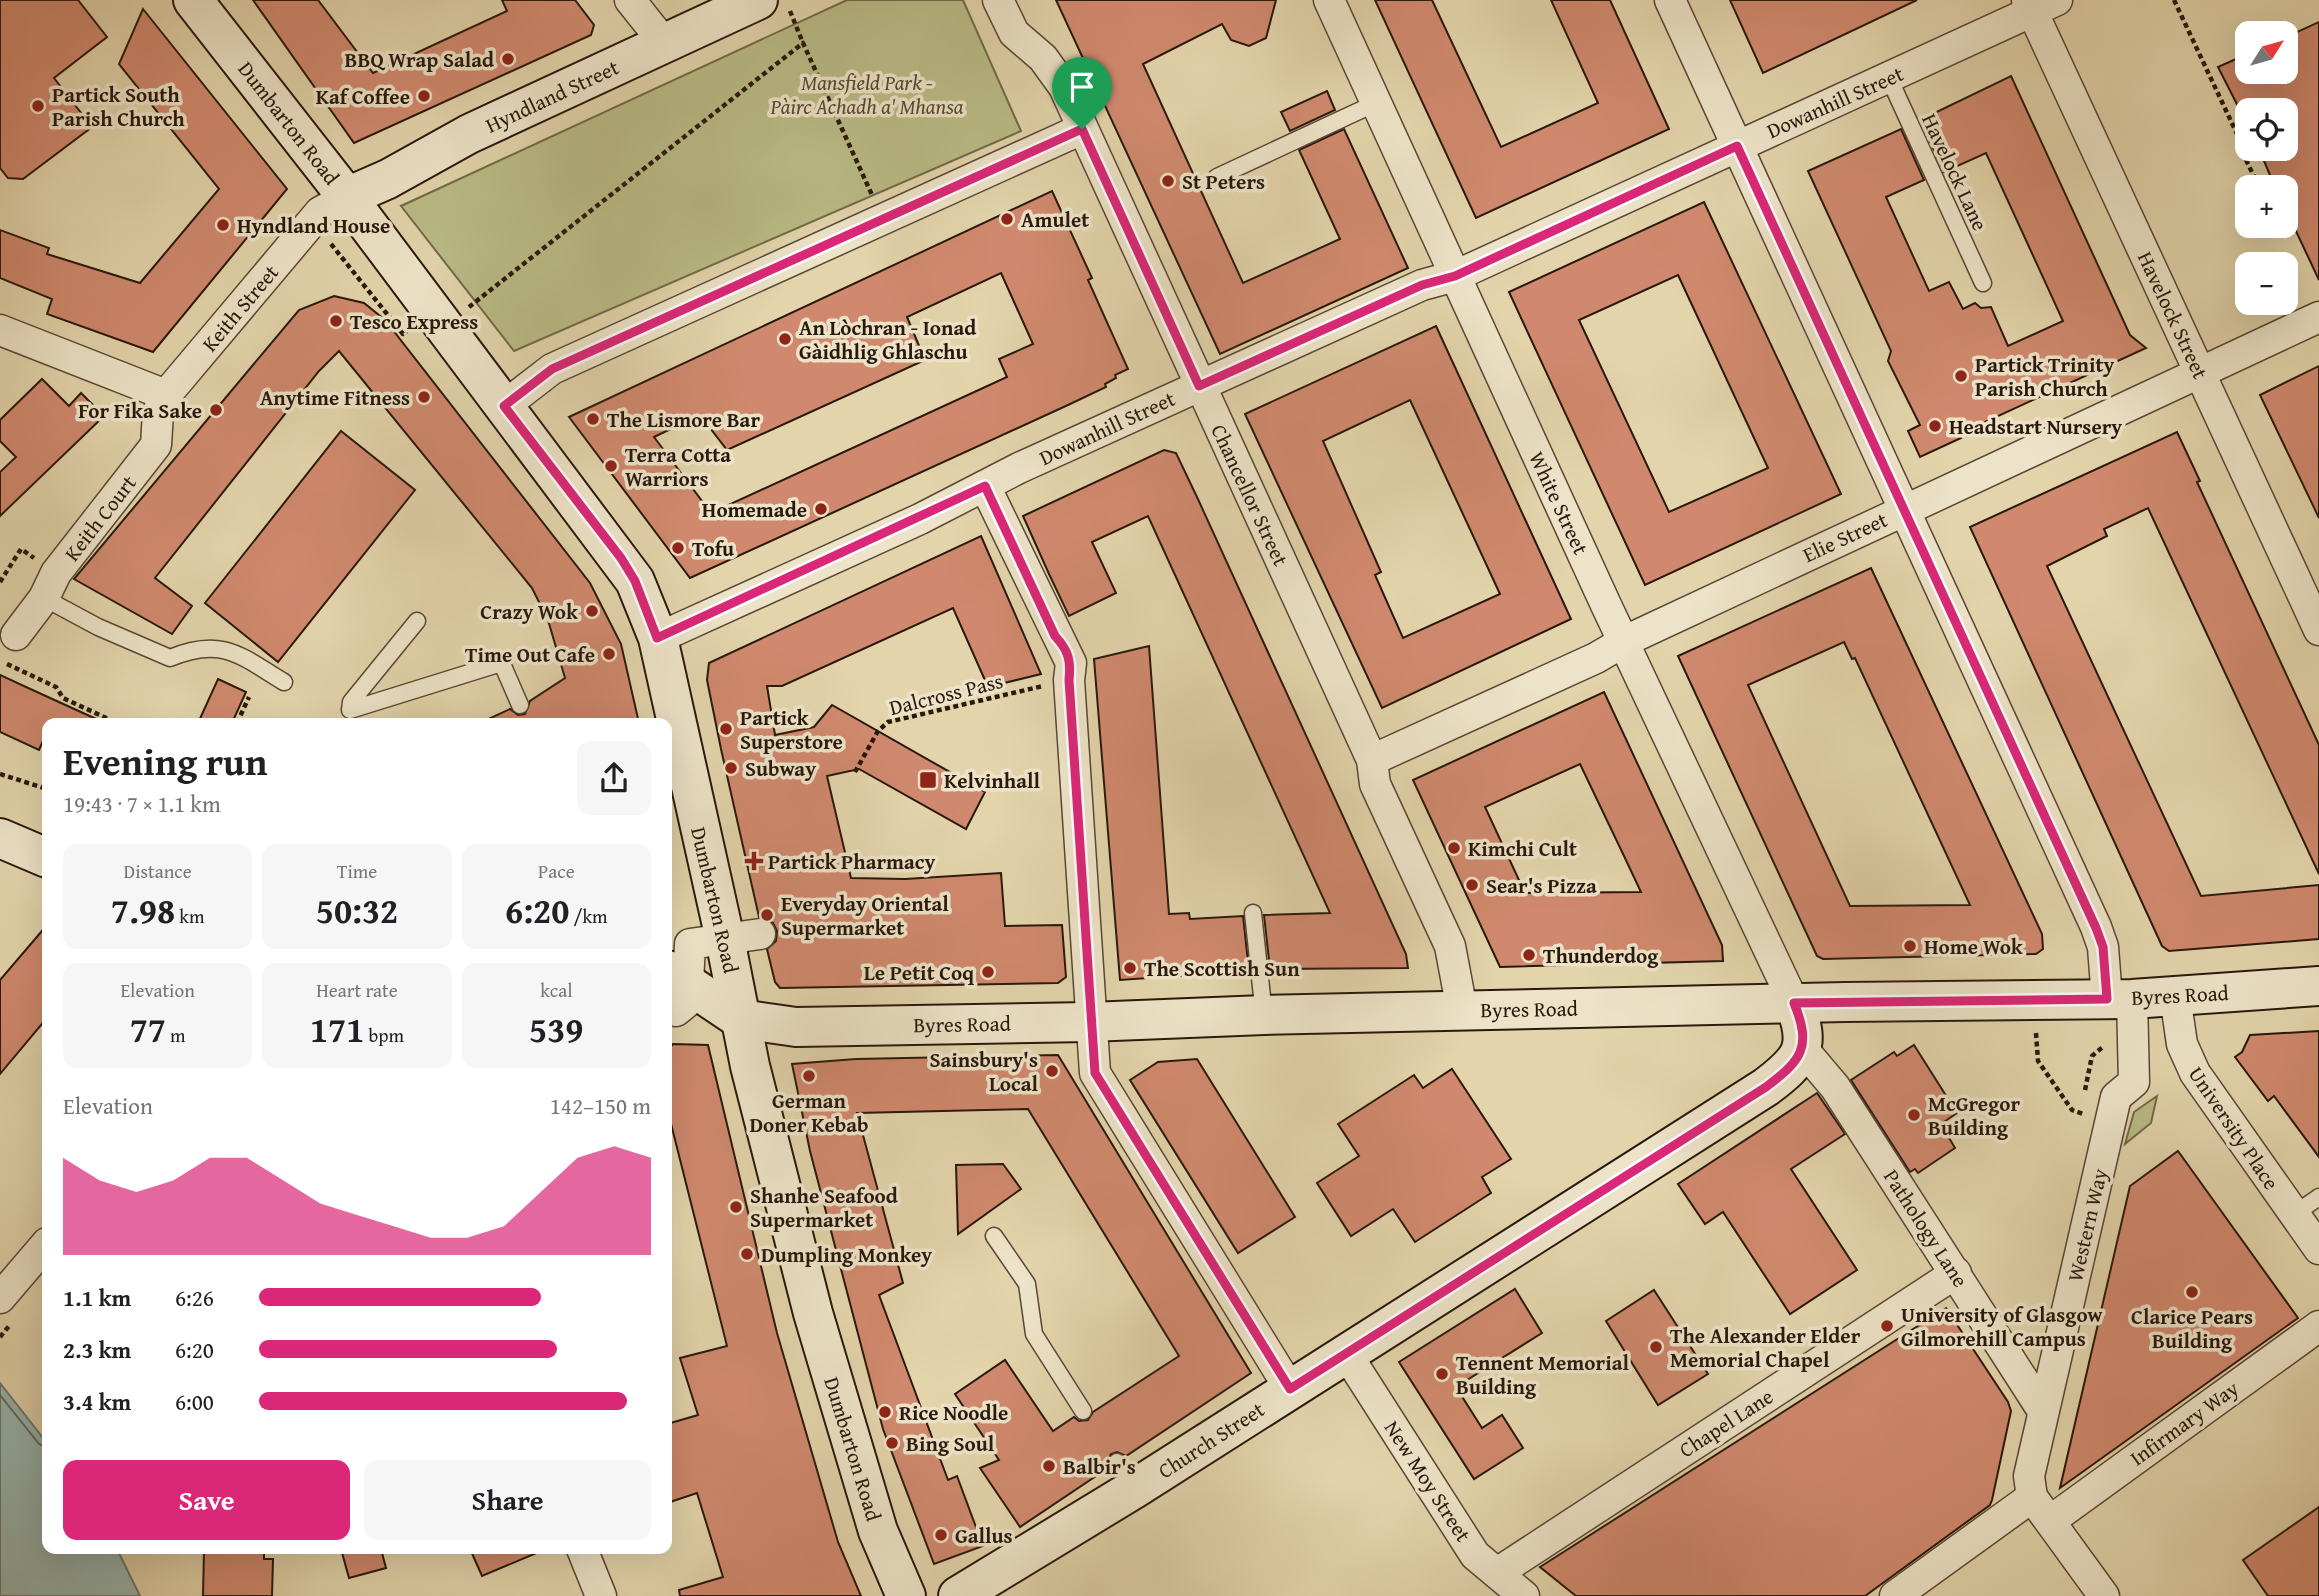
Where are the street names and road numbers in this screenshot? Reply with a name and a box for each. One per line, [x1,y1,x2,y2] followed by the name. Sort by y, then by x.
[480,51,624,140] street label: Hyndland Street
[231,55,348,192] street label: Dumbarton Road
[1762,58,1909,146] street label: Dowanhill Street
[1914,108,1996,236] street label: Havelock Lane
[2130,246,2216,384] street label: Havelock Street
[194,257,286,358] street label: Keith Street
[1034,383,1181,473] street label: Dowanhill Street
[1204,419,1297,571] street label: Chancellor Street
[1522,446,1597,560] street label: White Street
[57,468,144,568] street label: Keith Court
[1798,504,1893,570] street label: Elie Street
[886,665,1006,723] street label: Dalcross Pass
[683,824,747,977] street label: Dumbarton Road
[2131,977,2230,1013] street label: Byres Road
[1480,993,1579,1025] street label: Byres Road
[913,1008,1012,1040] street label: Byres Road
[2181,1060,2287,1196] street label: University Place
[1876,1163,1976,1293] street label: Pathology Lane
[2059,1165,2115,1285] street label: Western Way
[816,1373,890,1526] street label: Dumbarton Road
[2123,1373,2245,1473] street label: Infirmary Way
[1673,1381,1779,1465] street label: Chapel Lane
[1152,1394,1271,1486] street label: Church Street
[1377,1414,1479,1548] street label: New Moy Street

